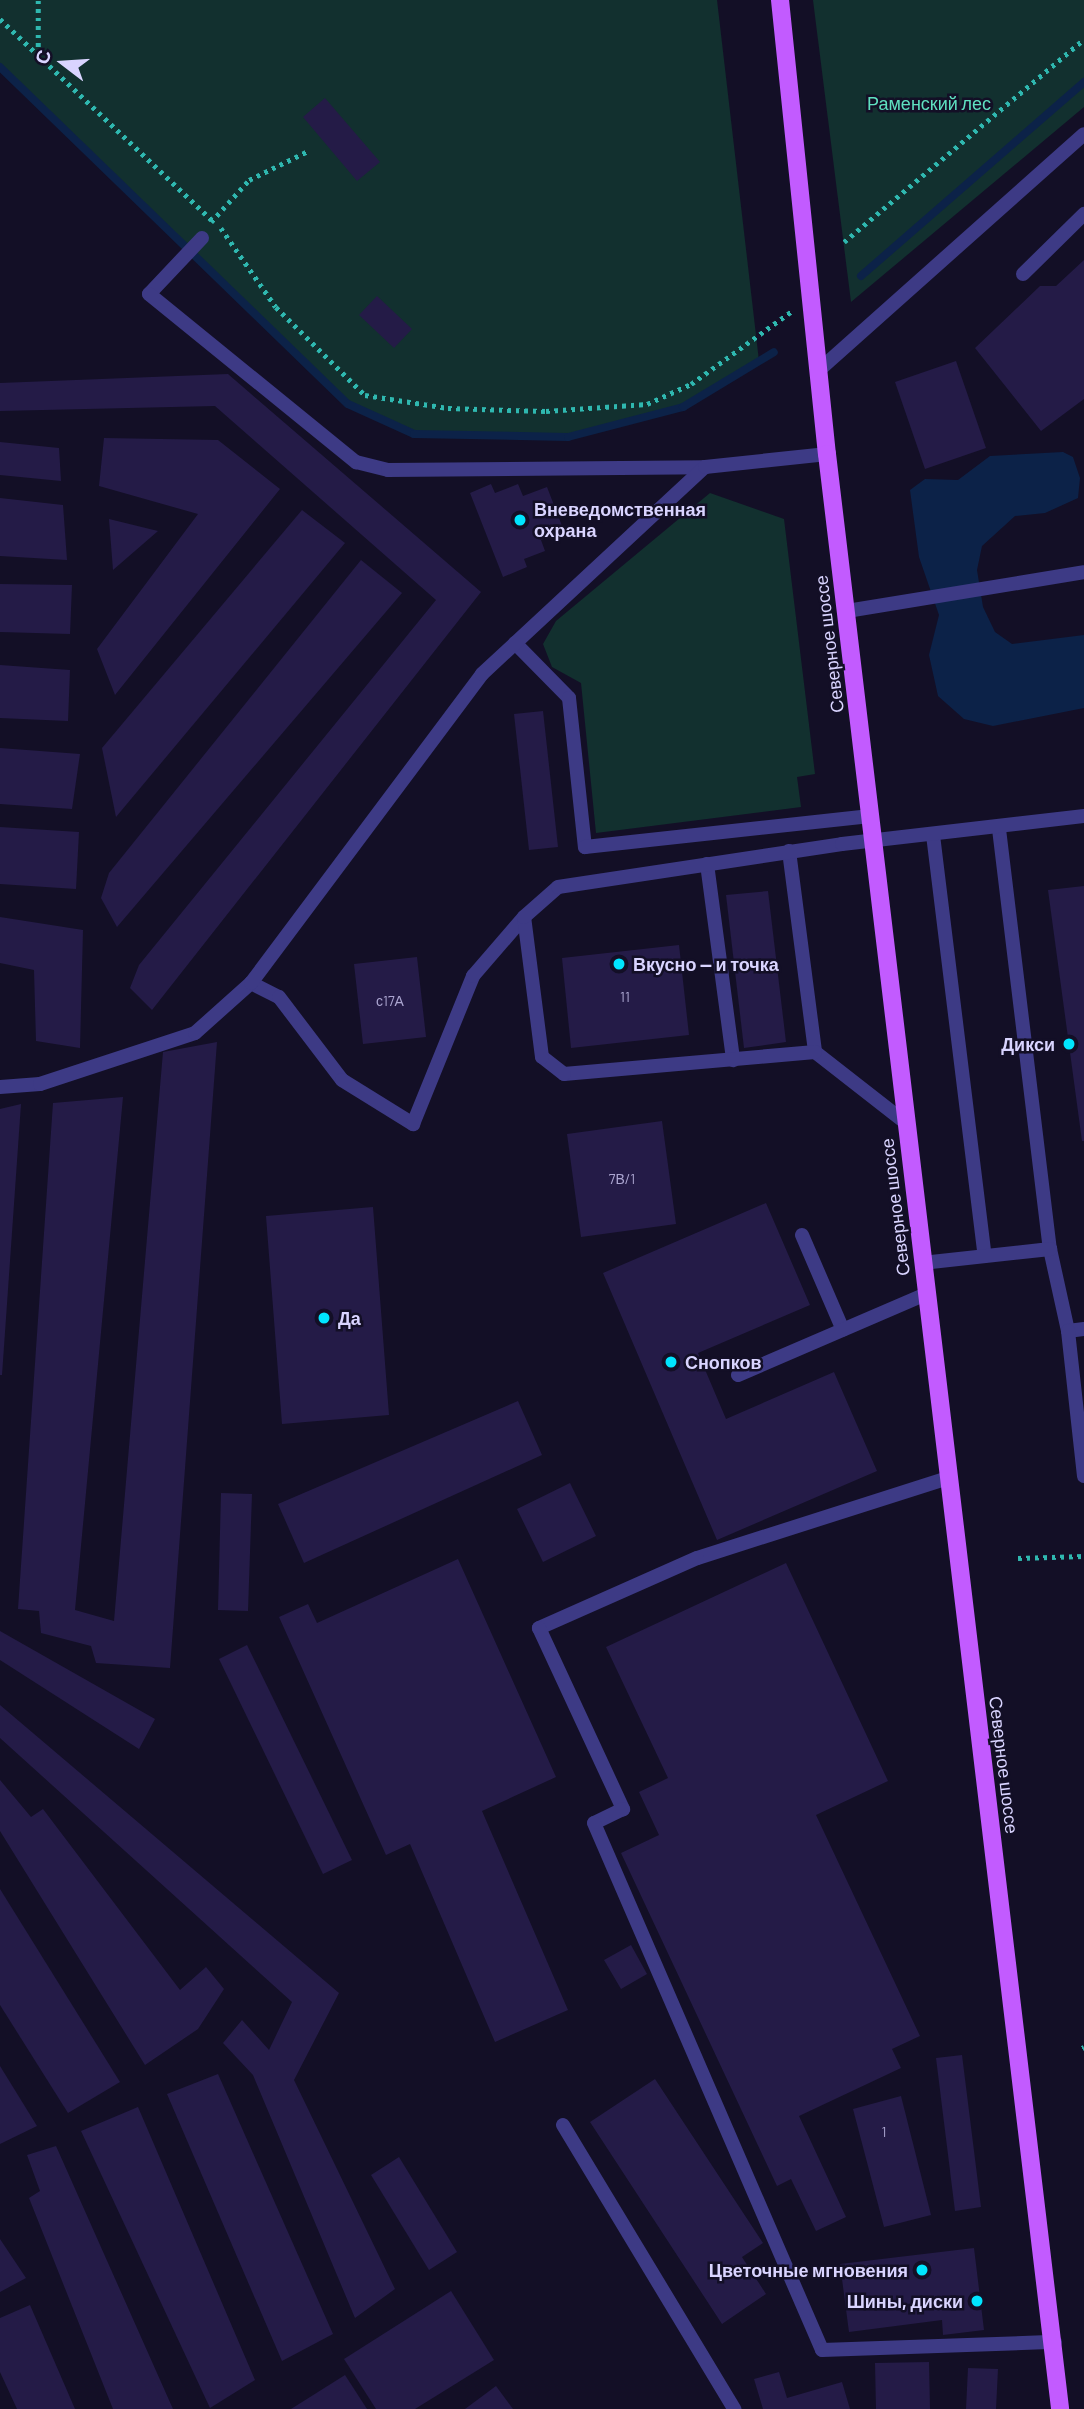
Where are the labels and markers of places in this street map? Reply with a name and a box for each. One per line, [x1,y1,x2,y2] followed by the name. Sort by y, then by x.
[534,499,706,542] place label: Вневедомственная охрана
[512,512,528,528] marker: Вневедомственная охрана
[633,953,779,975] place label: Вкусно — и точка
[611,956,627,972] marker: Вкусно — и точка
[1001,1033,1055,1055] place label: Дикси
[1061,1036,1077,1052] marker: Дикси
[338,1307,361,1329] place label: Да
[316,1310,332,1326] marker: Да
[685,1351,762,1373] place label: Снопков
[663,1354,679,1370] marker: Снопков
[709,2259,908,2281] place label: Цветочные мгновения
[914,2262,930,2278] marker: Цветочные мгновения
[847,2290,963,2312] place label: Шины, диски
[969,2293,985,2309] marker: Шины, диски

